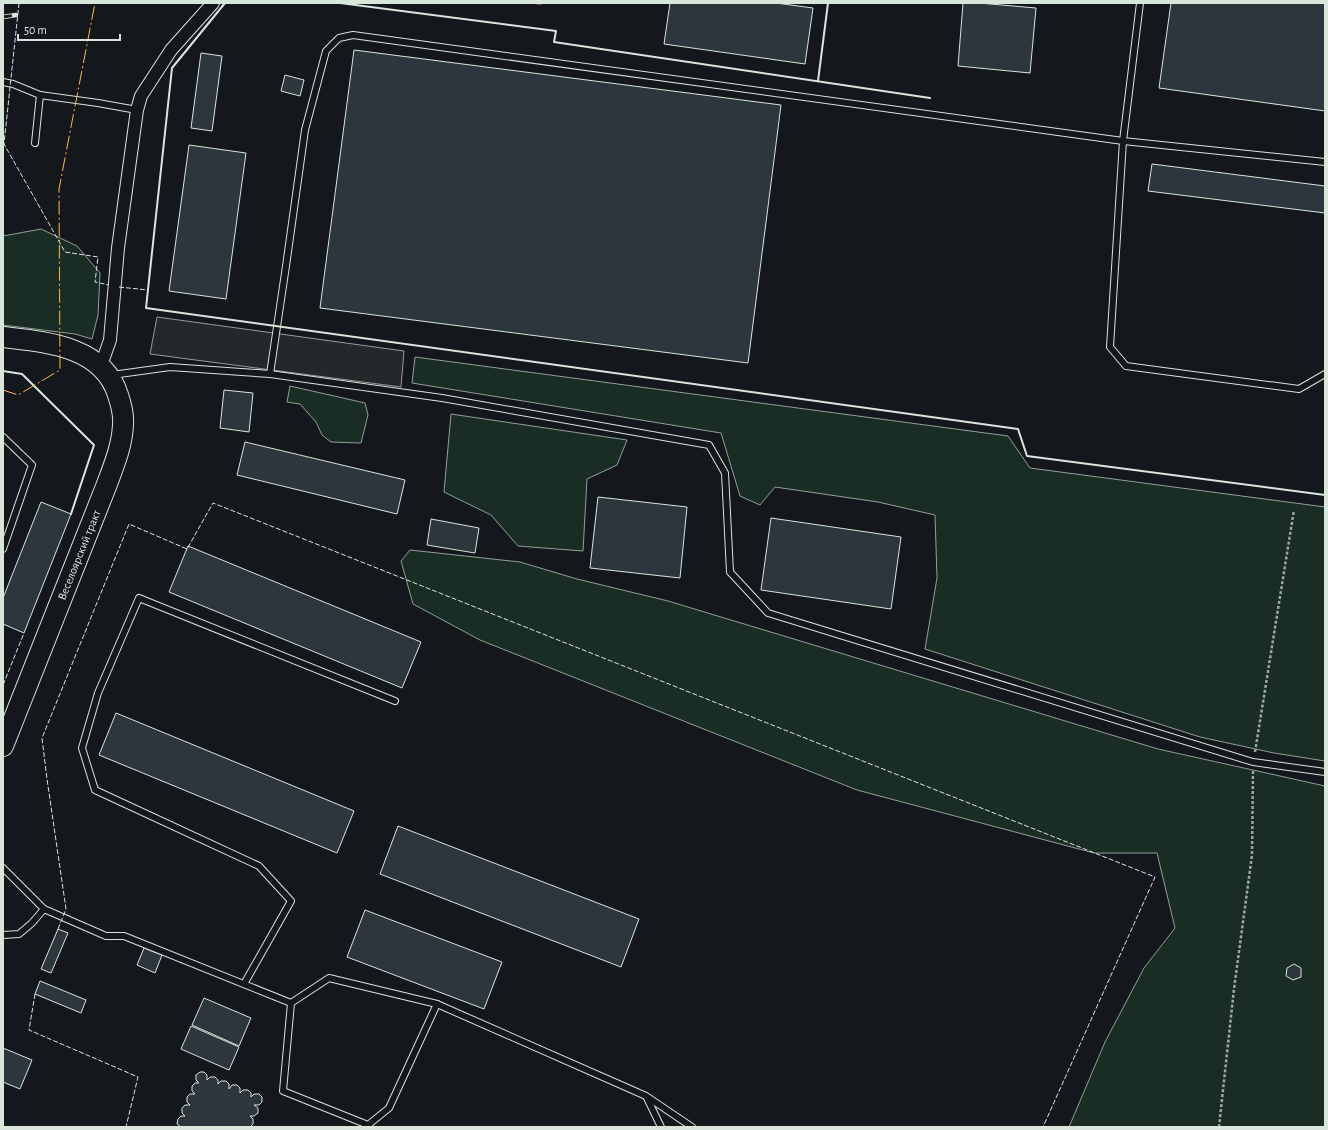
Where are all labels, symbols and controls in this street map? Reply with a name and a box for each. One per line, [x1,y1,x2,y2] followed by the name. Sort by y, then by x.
[18,16,120,42] scale bar
[24,24,47,36] text: 50 m
[56,508,103,602] street label: Веселоярский тракт

